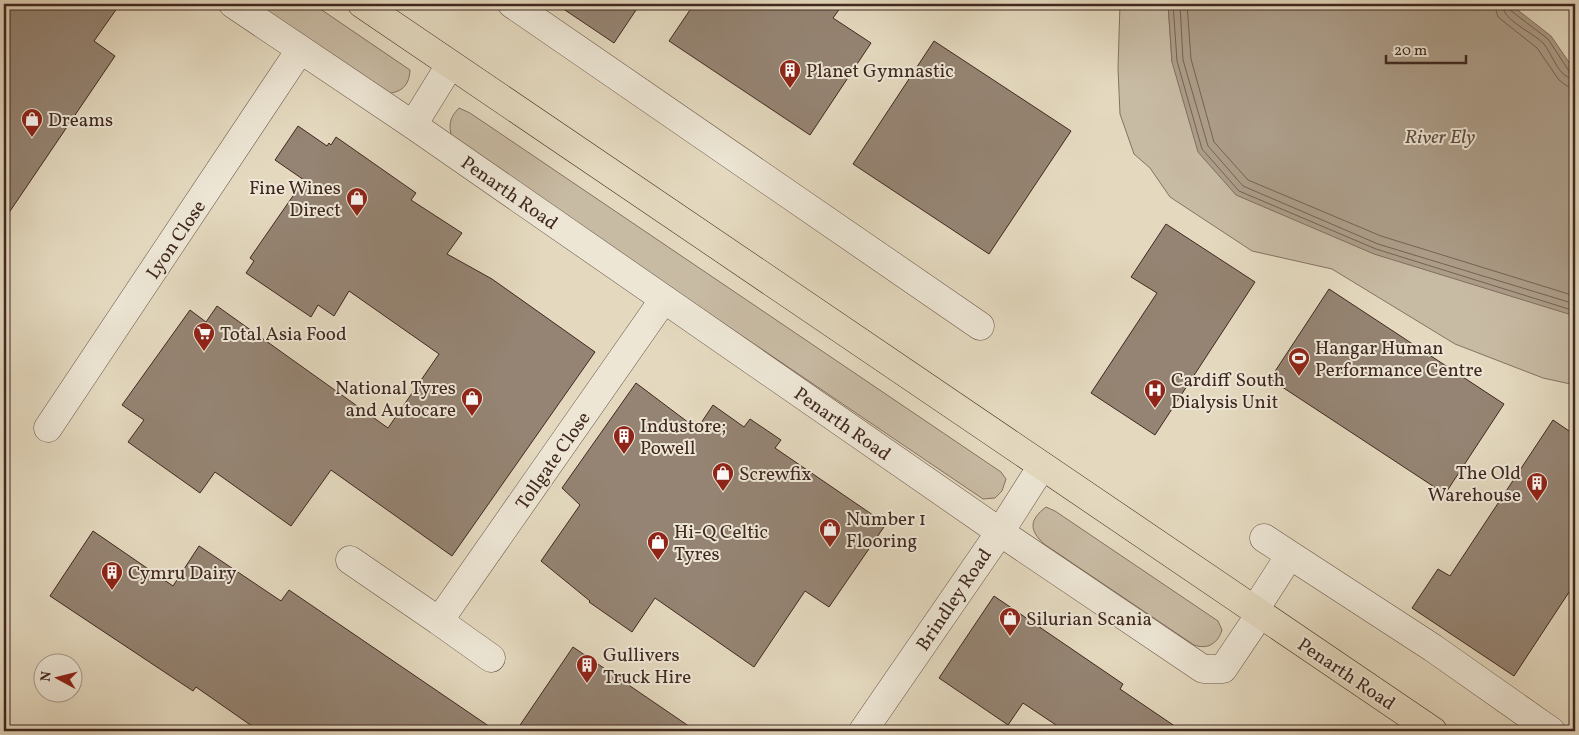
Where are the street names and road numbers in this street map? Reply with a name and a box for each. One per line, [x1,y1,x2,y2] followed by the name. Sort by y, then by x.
[455,151,563,237] street label: Penarth Road
[141,196,213,285] street label: Lyon Close
[788,382,896,468] street label: Penarth Road
[510,407,597,516] street label: Tollgate Close
[911,544,999,657] street label: Brindley Road
[1292,632,1400,717] street label: Penarth Road

